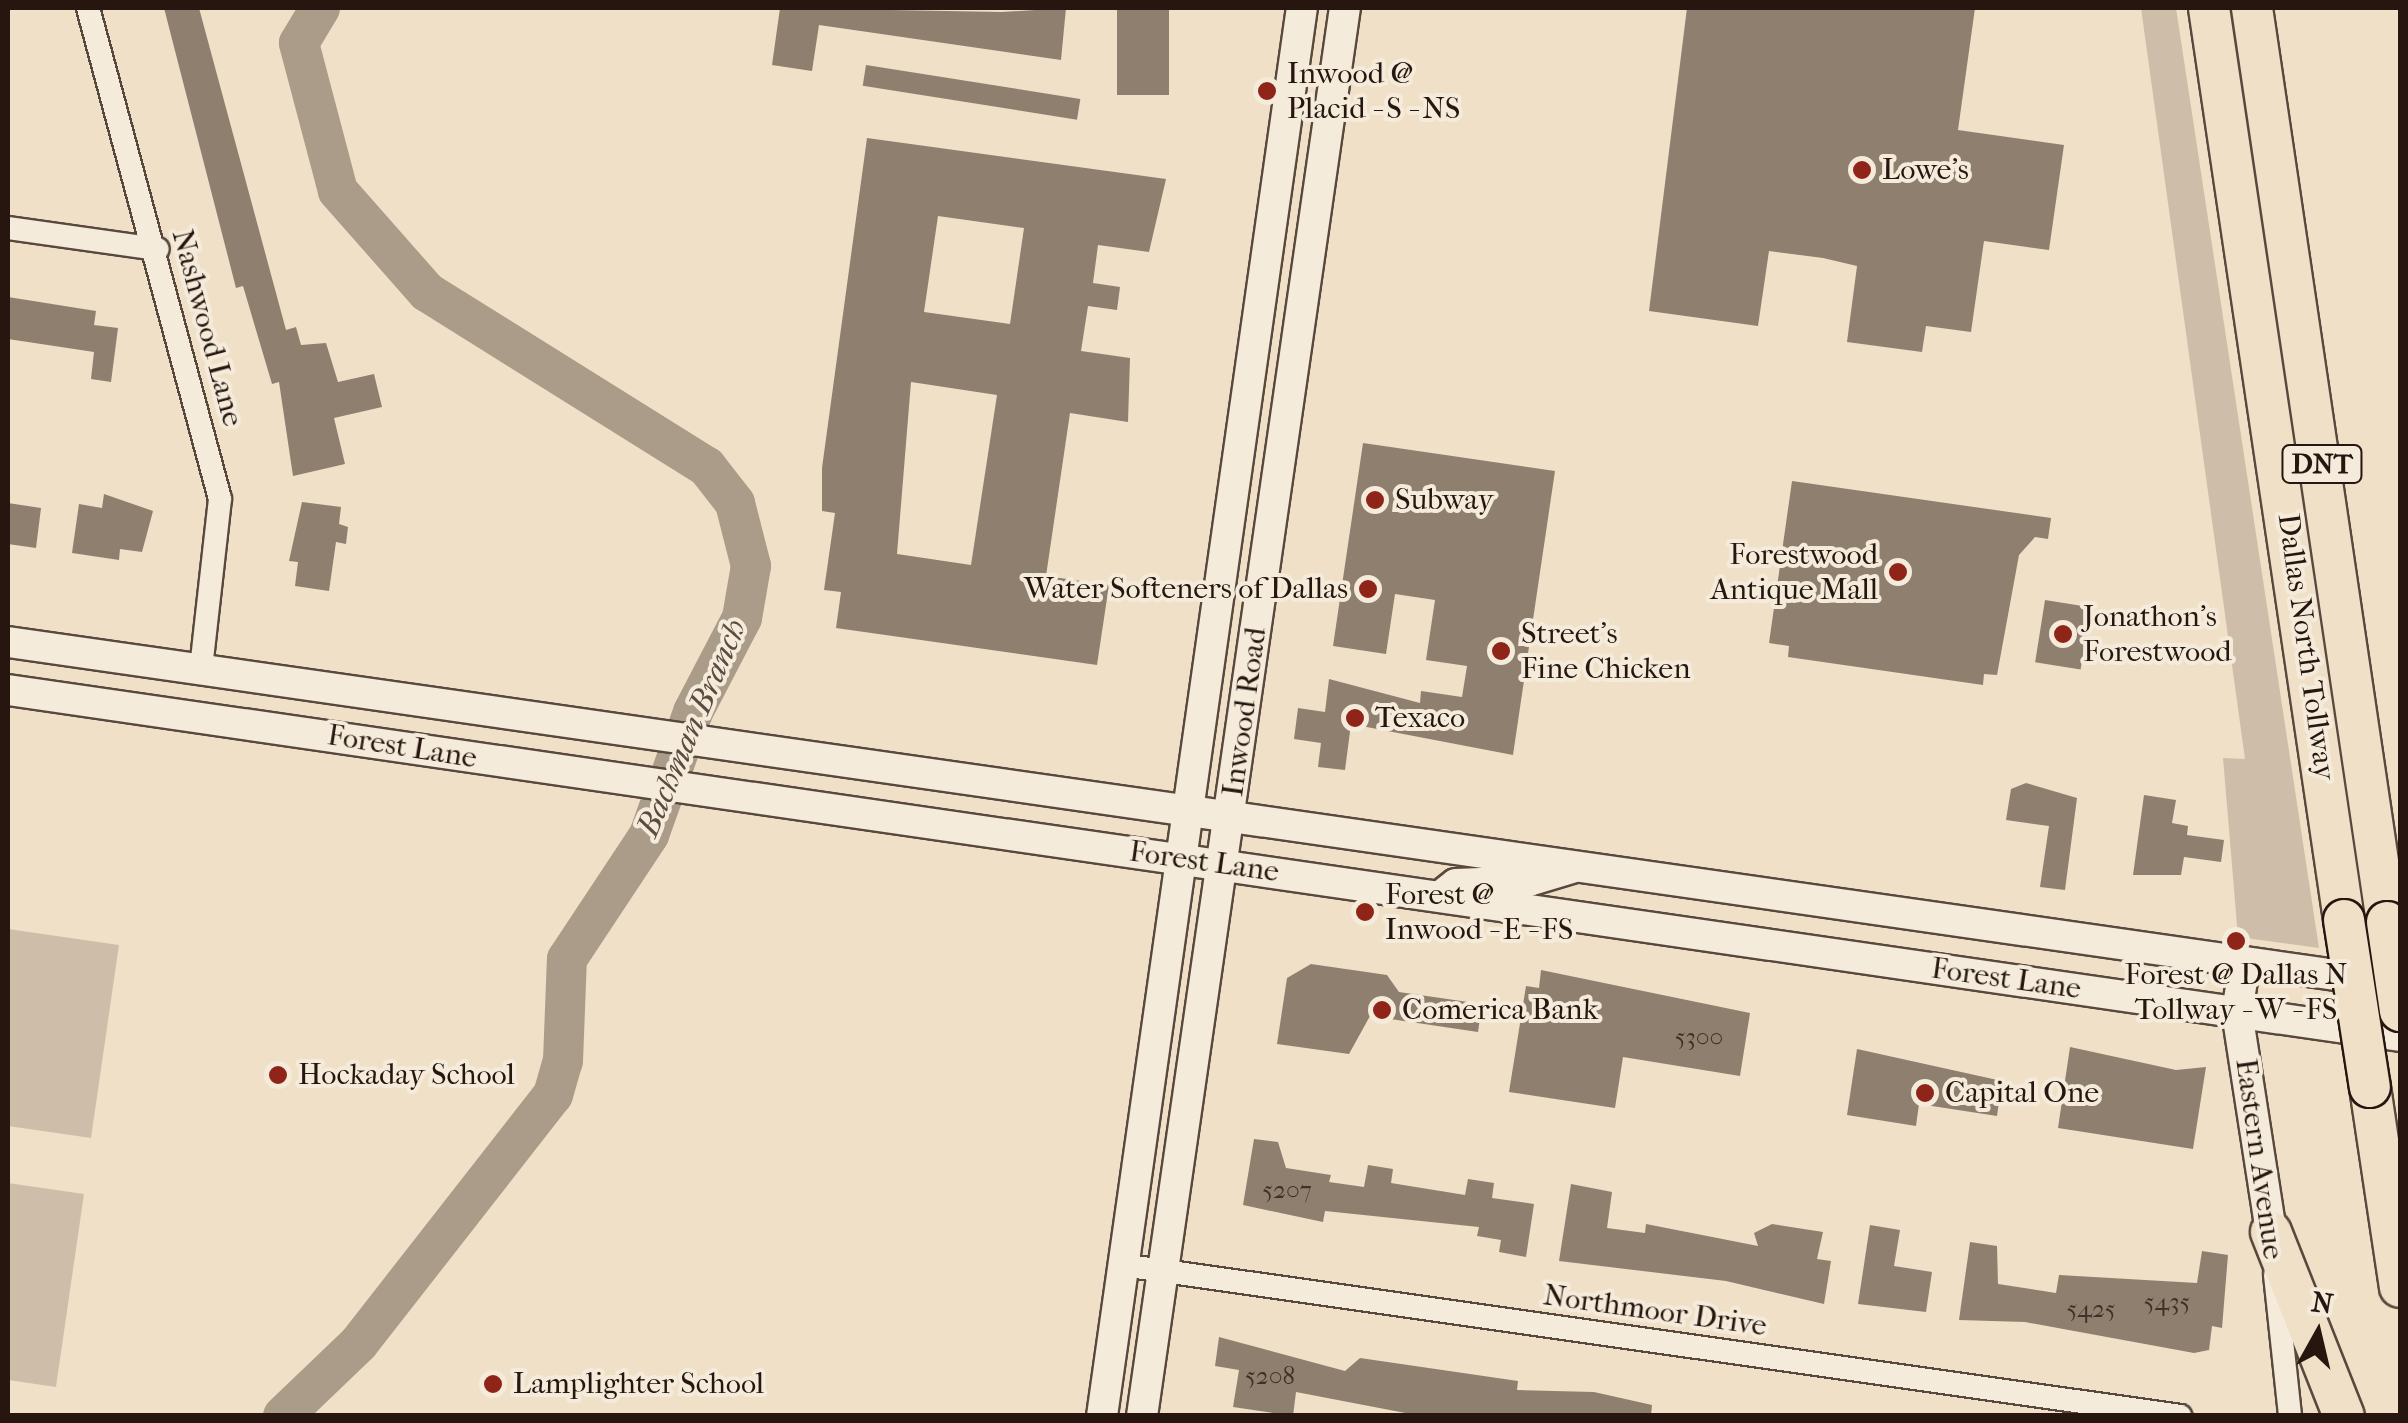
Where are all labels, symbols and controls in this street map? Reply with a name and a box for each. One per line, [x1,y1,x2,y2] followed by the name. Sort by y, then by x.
[1287,56,1460,126] place label: Inwood @ Placid - S - NS
[1256,80,1278,102] marker: Inwood @ Placid - S - NS
[1882,152,1969,188] place label: Lowe's
[1851,159,1873,181] marker: Lowe's
[163,226,251,430] street label: Nashwood Lane
[2280,441,2364,487] road number: DNT
[1395,482,1494,518] place label: Subway
[1364,489,1386,511] marker: Subway
[2269,511,2343,783] street label: Dallas North Tollway
[1710,537,1878,608] place label: Forestwood Antique Mall
[1887,561,1909,583] marker: Forestwood Antique Mall
[1024,571,1348,607] place label: Water Softeners of Dallas
[1357,578,1379,600] marker: Water Softeners of Dallas
[2083,599,2232,670] place label: Jonathon's Forestwood
[629,614,755,842] water label: Bachman Branch
[1521,616,1691,686] place label: Street's Fine Chicken
[2052,623,2074,645] marker: Jonathon's Forestwood
[1215,625,1275,799] street label: Inwood Road
[1490,640,1512,662] marker: Street's Fine Chicken
[1375,700,1465,736] place label: Texaco
[1344,707,1366,729] marker: Texaco
[325,717,479,777] street label: Forest Lane
[1127,834,1281,890] street label: Forest Lane
[1385,877,1573,948] place label: Forest @ Inwood - E - FS
[1354,901,1376,923] marker: Forest @ Inwood - E - FS
[2225,930,2247,952] marker: Forest @ Dallas N Tollway - W - FS
[1929,951,2083,1007] street label: Forest Lane
[2125,957,2347,1028] place label: Forest @ Dallas N Tollway - W - FS
[1402,992,1598,1028] place label: Comerica Bank
[1371,999,1393,1021] marker: Comerica Bank
[1675,1022,1723,1052] house number: 5300
[2227,1056,2291,1262] street label: Eastern Avenue
[298,1057,515,1093] place label: Hockaday School
[267,1064,289,1086] marker: Hockaday School
[1945,1075,2099,1111] place label: Capital One
[1914,1082,1936,1104] marker: Capital One
[1262,1175,1312,1205] house number: 5207
[1541,1278,1769,1344] street label: Northmoor Drive
[2268,1283,2368,1383] north arrow
[2309,1285,2335,1321] text: N
[2144,1287,2190,1317] house number: 5435
[2066,1294,2116,1324] house number: 5425
[1245,1361,1295,1391] house number: 5208
[513,1366,764,1402] place label: Lamplighter School
[482,1373,504,1395] marker: Lamplighter School

